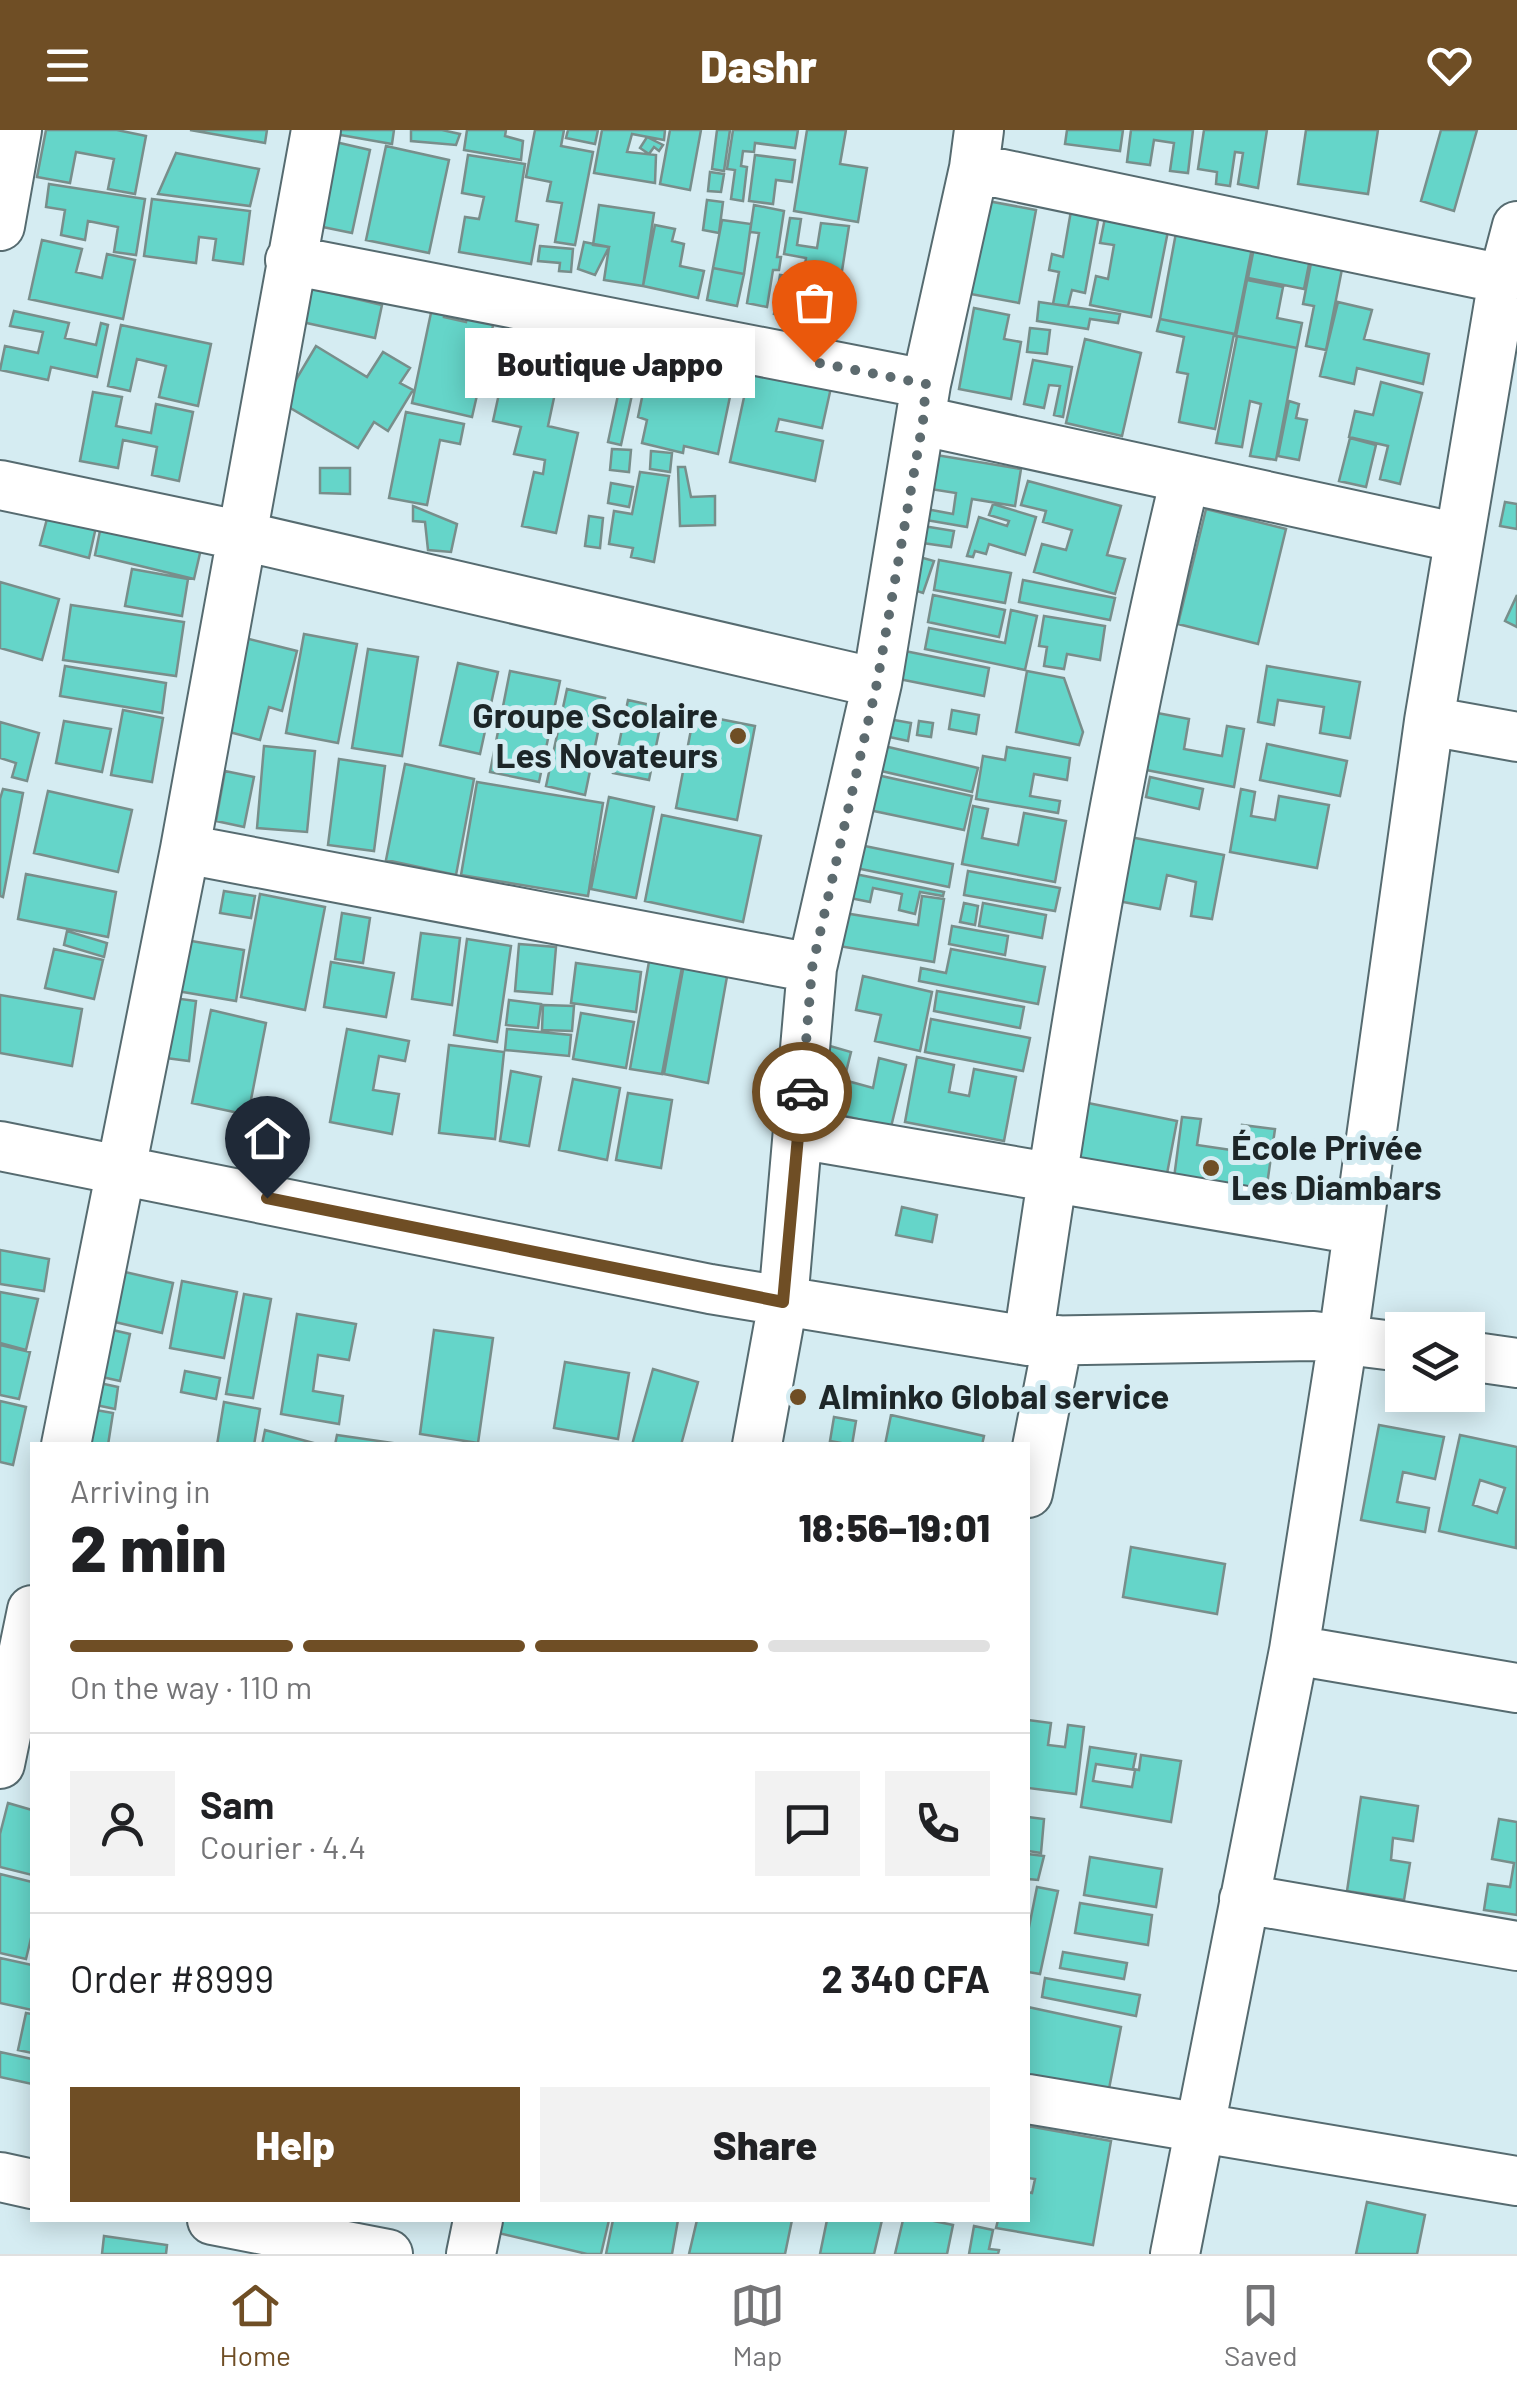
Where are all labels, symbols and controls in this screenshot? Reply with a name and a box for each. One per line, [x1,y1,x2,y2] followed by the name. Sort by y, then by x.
[40,38,95,93] icon: menu
[700,38,817,92] text: Dashr
[1422,38,1477,93] icon: heart
[772,260,857,363] pin
[787,275,842,330] icon: bag
[464,327,754,397] callout: Boutique Jappo
[497,344,723,382] text: Boutique Jappo
[472,693,718,775] place label: Groupe Scolaire Les Novateurs
[727,725,749,747] marker: Groupe Scolaire Les Novateurs
[752,1042,852,1142] courier
[775,1065,830,1120] icon: car
[225,1096,310,1199] pin
[240,1111,295,1166] icon: home
[1231,1125,1442,1207] place label: École Privée Les Diambars
[1200,1157,1222,1179] marker: École Privée Les Diambars
[1385,1312,1485,1412] map controls
[1385,1312,1485,1412] button: layers
[818,1374,1169,1416] place label: Alminko Global service
[787,1386,809,1408] marker: Alminko Global service
[70,1471,210,1509] text: Arriving in
[799,1504,990,1550] text: 18:56–19:01
[70,1507,227,1585] text: 2 min
[70,1667,312,1705] text: On the way · 110 m
[70,1771,175,1876] button: person
[755,1771,860,1876] button: chat
[885,1771,990,1876] button: phone
[200,1781,274,1827] text: Sam
[200,1827,366,1865] text: Courier · 4.4
[70,1955,274,2001] text: Order #8999
[821,1955,990,2001] text: 2 340 CFA
[70,2087,520,2202] button: Help
[540,2087,990,2202] button: Share
[220,2278,291,2372] tab: Home
[730,2278,785,2372] tab: Map
[1224,2278,1297,2372] tab: Saved

